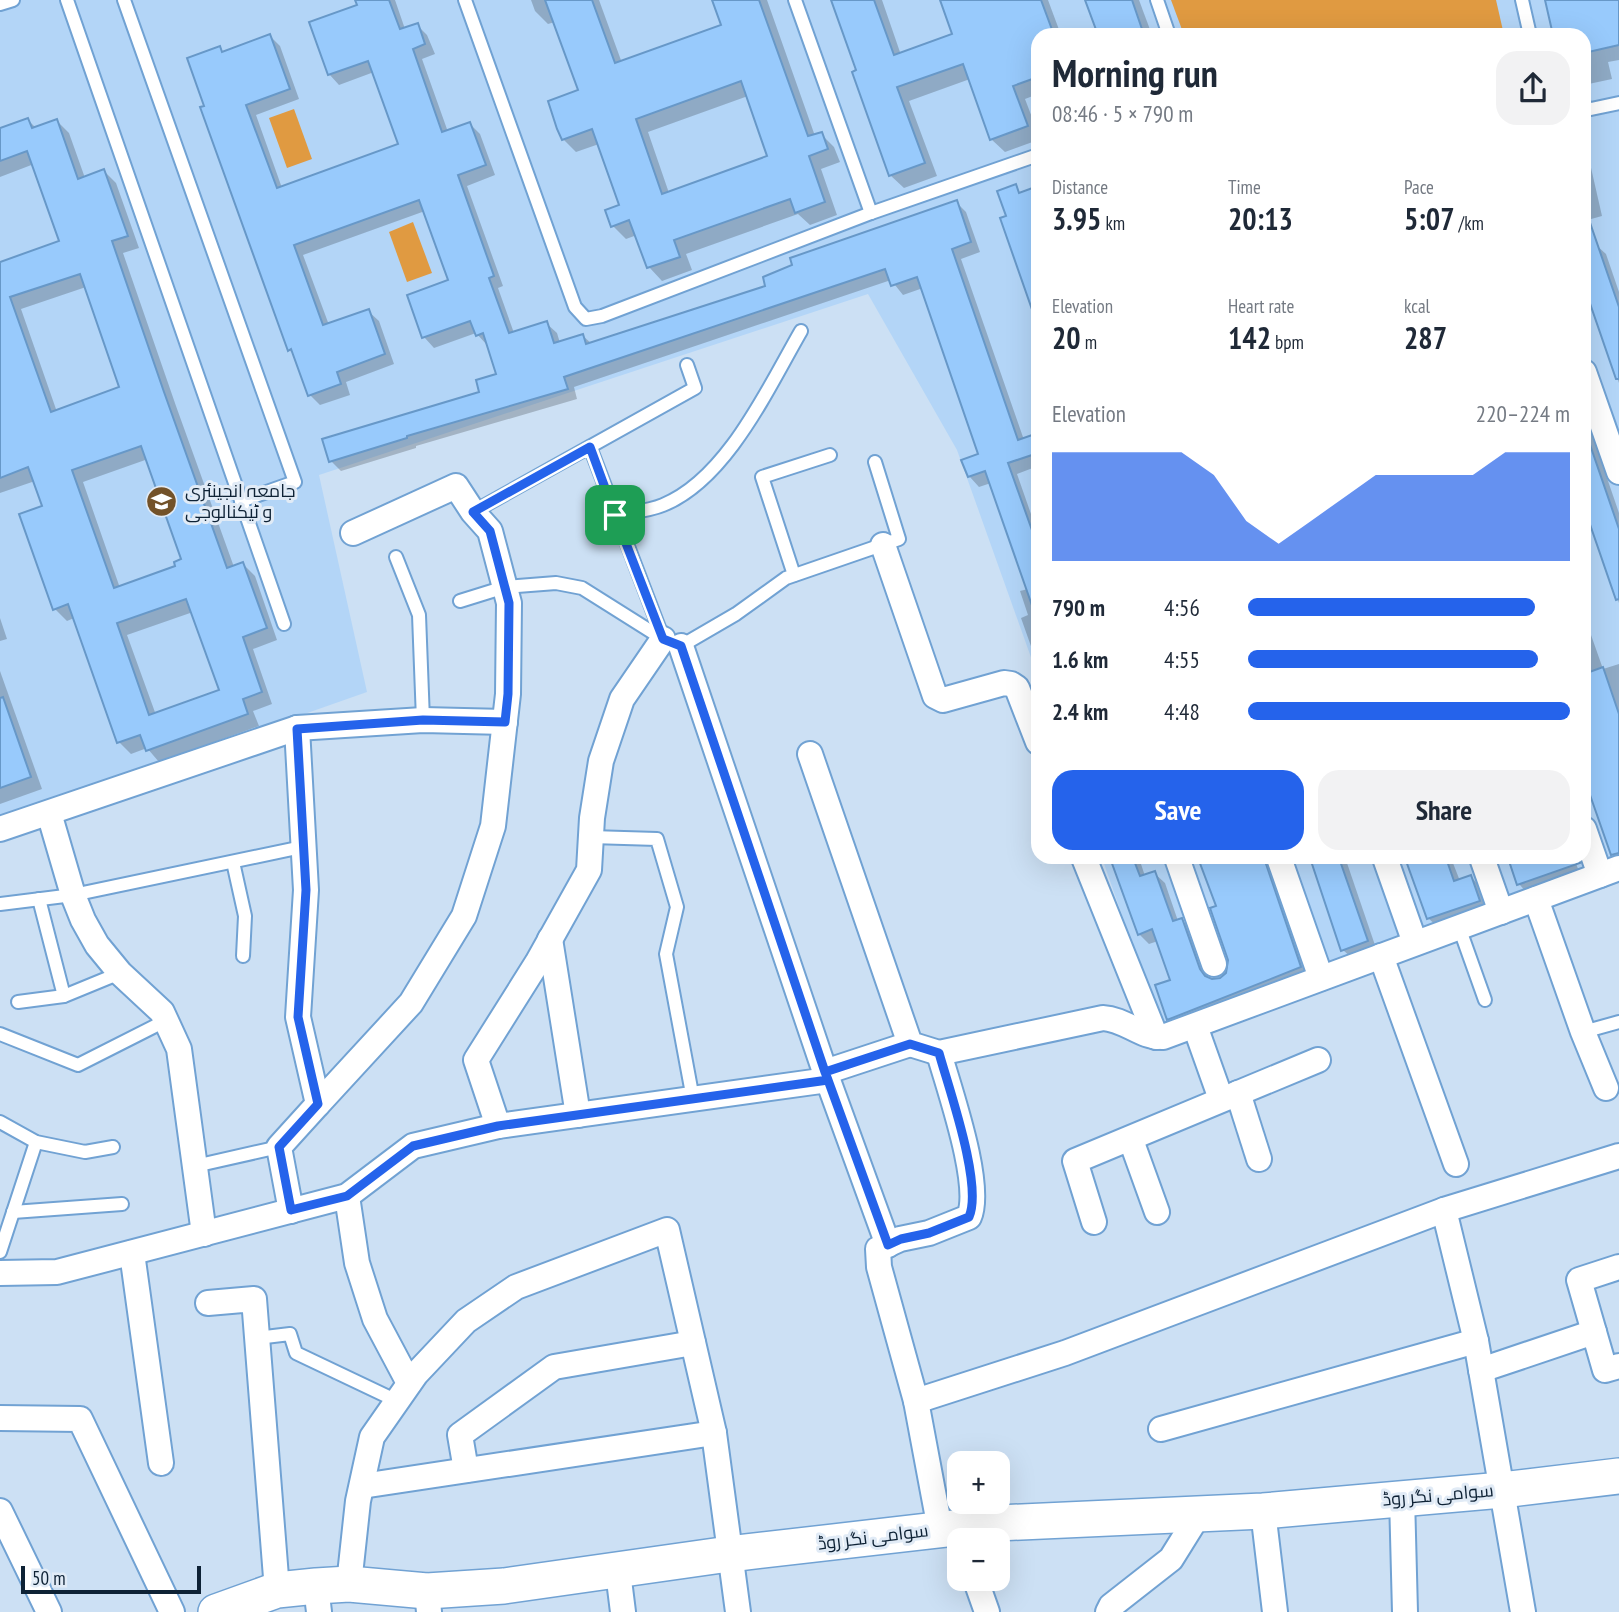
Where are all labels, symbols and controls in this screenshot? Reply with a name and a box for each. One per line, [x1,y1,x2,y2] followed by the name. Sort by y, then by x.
[1052,48,1218,97] text: Morning run
[1496,51,1570,125] button: share
[1052,99,1193,128] text: 08:46 · 5 × 790 m
[1052,175,1108,199] text: Distance
[1228,175,1261,199] text: Time
[1404,175,1434,199] text: Pace
[1052,199,1101,238] text: 3.95
[1228,199,1293,238] text: 20:13
[1404,199,1455,238] text: 5:07
[1101,211,1125,235] text: km
[1455,211,1484,235] text: /km
[1052,294,1113,318] text: Elevation
[1228,294,1294,318] text: Heart rate
[1404,294,1430,318] text: kcal
[1052,318,1081,357] text: 20
[1228,318,1271,357] text: 142
[1404,318,1447,357] text: 287
[1081,330,1097,354] text: m
[1271,330,1304,354] text: bpm
[1052,399,1126,428] text: Elevation
[1476,399,1570,428] text: 220–224 m
[185,479,295,523] place label: جامعہ انجینئری و ٹیکنالوجی
[145,484,179,518] school or university icon: جامعہ انجینئری و ٹیکنالوجی
[585,485,645,545] pin
[596,496,634,534] icon: arrive
[1052,593,1105,622] text: 790 m
[1164,593,1200,622] text: 4:56
[1052,645,1108,674] text: 1.6 km
[1164,645,1200,674] text: 4:55
[1052,697,1108,726] text: 2.4 km
[1164,697,1200,726] text: 4:48
[1052,770,1304,850] button: Save
[1318,770,1570,850] button: Share
[947,1451,1010,1591] map controls
[947,1451,1010,1514] button: +
[1381,1478,1494,1511] street label: سوامی نگر روڈ
[816,1518,930,1555] street label: سوامی نگر روڈ
[947,1528,1010,1591] button: −
[21,1563,201,1595] scale bar
[32,1566,66,1590] text: 50 m

